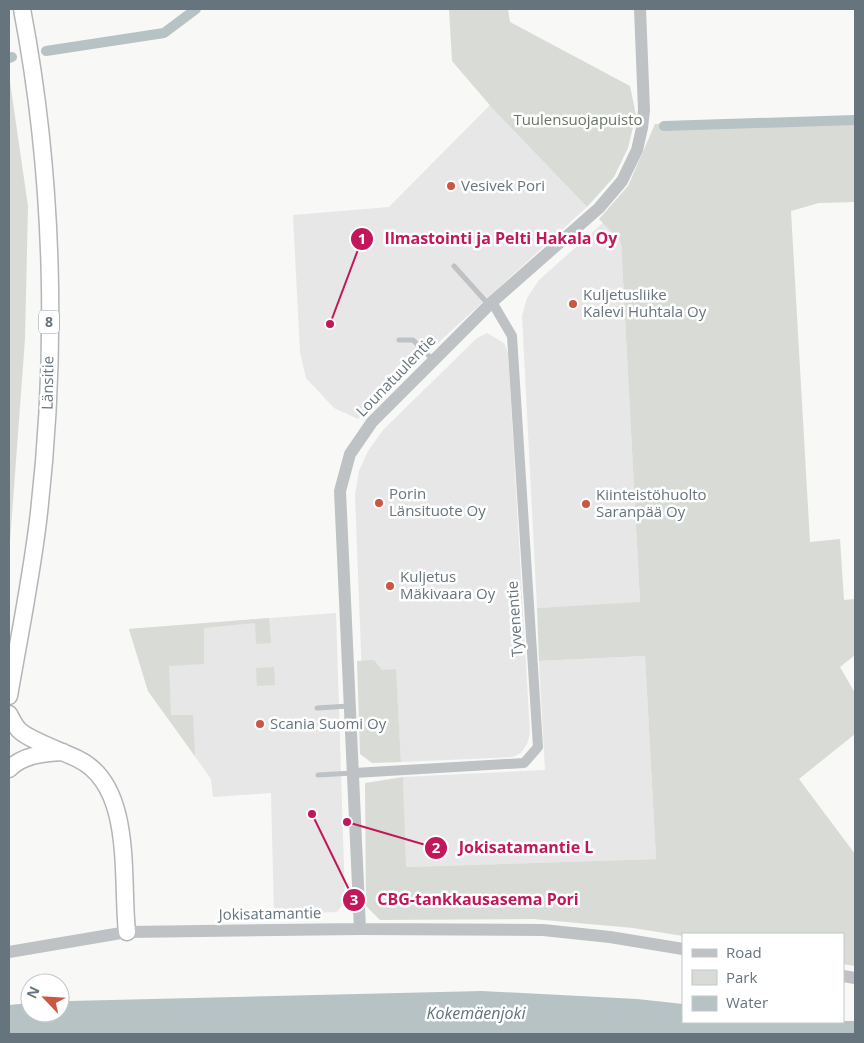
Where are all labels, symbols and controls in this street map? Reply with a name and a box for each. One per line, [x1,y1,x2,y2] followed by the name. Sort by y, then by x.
[513,109,643,129] park label: Tuulensuojapuisto
[461,175,545,195] place label: Vesivek Pori
[445,180,457,192] marker: Vesivek Pori
[350,223,628,254] callout: Ilmastointi ja Pelti Hakala Oy
[385,227,618,249] text: Ilmastointi ja Pelti Hakala Oy
[358,228,366,248] text: 1
[583,284,707,321] place label: Kuljetusliike Kalevi Huhtala Oy
[567,298,579,310] marker: Kuljetusliike Kalevi Huhtala Oy
[39,311,59,334] road number: 8
[351,330,439,420] street label: Lounatuulentie
[37,356,57,410] street label: Länsitie
[389,483,486,520] place label: Porin Länsituote Oy
[596,484,707,521] place label: Kiinteistöhuolto Saranpää Oy
[373,497,385,509] marker: Porin Länsituote Oy
[580,498,592,510] marker: Kiinteistöhuolto Saranpää Oy
[400,566,496,603] place label: Kuljetus Mäkivaara Oy
[384,580,396,592] marker: Kuljetus Mäkivaara Oy
[501,580,527,658] street label: Tyvenentie
[270,713,387,733] place label: Scania Suomi Oy
[254,718,266,730] marker: Scania Suomi Oy
[424,832,604,863] callout: Jokisatamantie L
[457,836,593,858] text: Jokisatamantie L
[432,837,441,857] text: 2
[342,884,588,915] callout: CBG-tankkausasema Pori
[377,888,579,910] text: CBG-tankkausasema Pori
[350,889,358,909] text: 3
[216,902,322,924] street label: Jokisatamantie
[682,933,844,1023] legend
[726,942,762,962] text: Road
[726,967,757,987] text: Park
[20,973,70,1023] north arrow
[22,983,44,1001] text: N
[726,992,768,1012] text: Water
[427,1002,526,1024] water label: Kokemäenjoki

